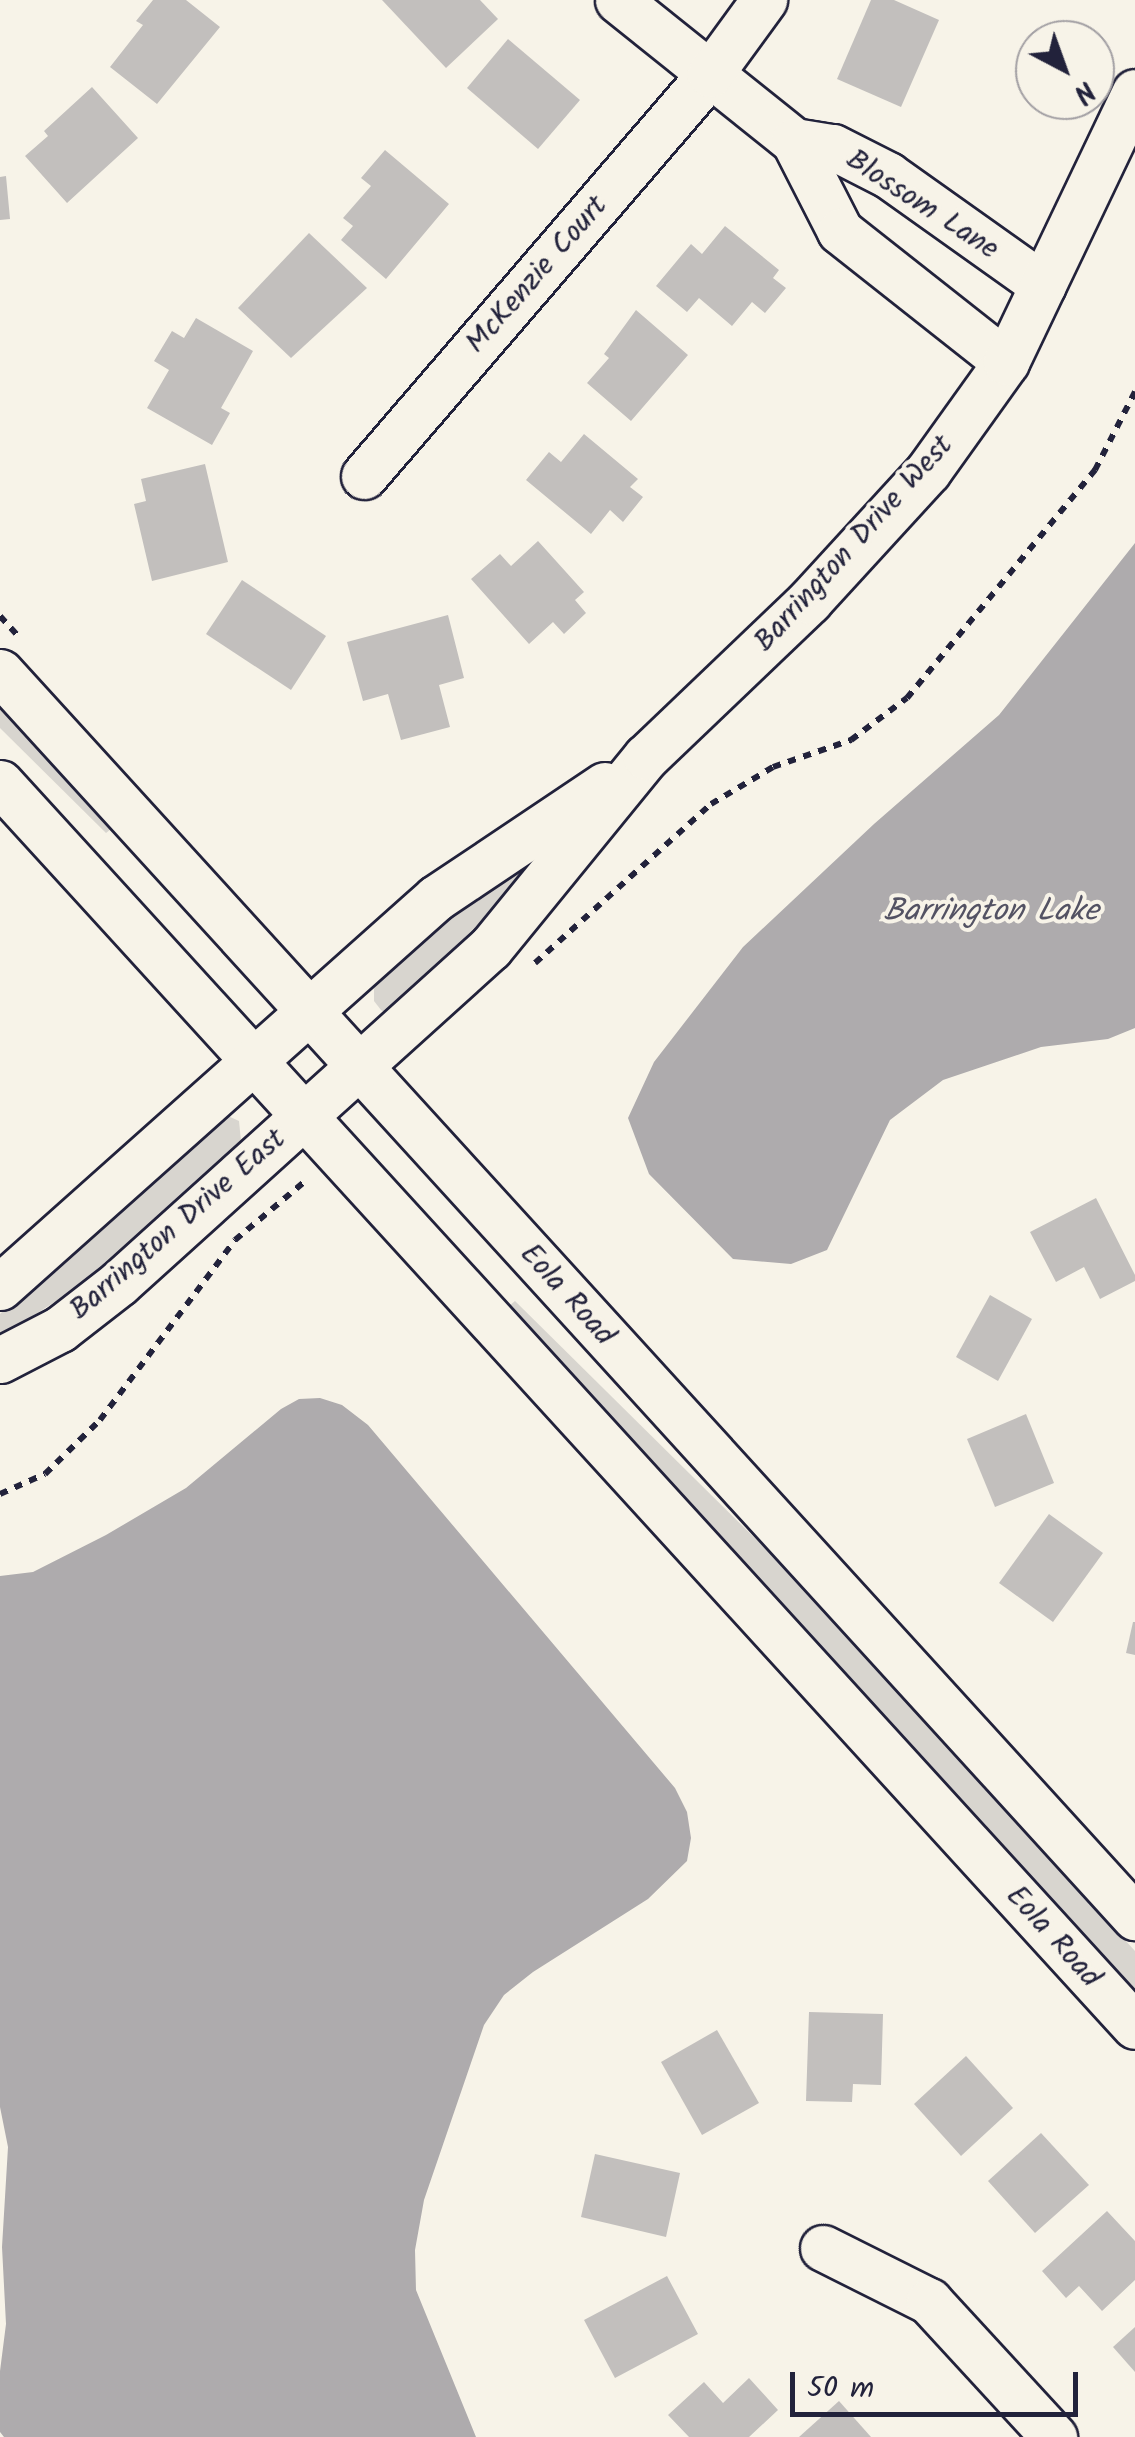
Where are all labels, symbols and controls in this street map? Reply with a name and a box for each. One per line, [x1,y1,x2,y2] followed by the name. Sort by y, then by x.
[1015,20,1115,120] north arrow
[1062,69,1105,114] text: N
[839,142,1005,268] street label: Blossom Lane
[459,189,615,361] street label: McKenzie Court
[747,428,961,660] street label: Barrington Drive West
[883,893,1099,931] water label: Barrington Lake
[63,1121,293,1329] street label: Barrington Drive East
[512,1237,622,1353] street label: Eola Road
[998,1879,1108,1995] street label: Eola Road
[795,2352,1082,2414] scale bar
[807,2365,874,2413] text: 50 m

